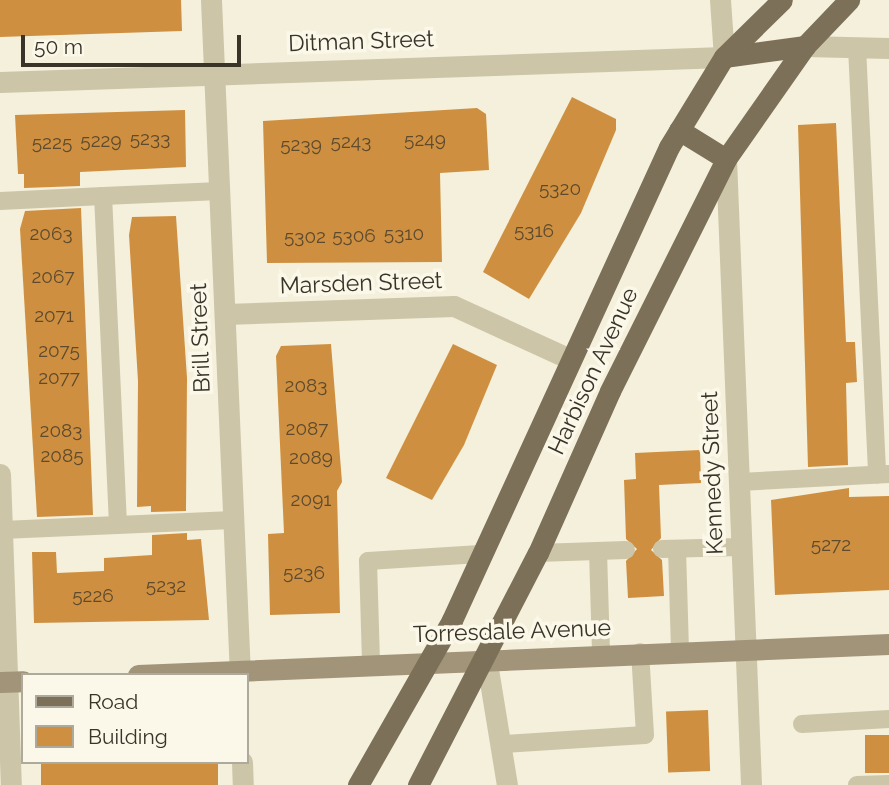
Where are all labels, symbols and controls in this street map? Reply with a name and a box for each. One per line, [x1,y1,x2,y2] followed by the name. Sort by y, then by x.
[24,21,245,65] scale bar
[288,25,434,57] street label: Ditman Street
[34,34,83,59] text: 50 m
[130,128,170,150] house number: 5233
[404,129,446,151] house number: 5249
[80,130,122,152] house number: 5229
[331,131,371,153] house number: 5243
[32,132,72,154] house number: 5225
[280,134,322,156] house number: 5239
[539,178,581,200] house number: 5320
[514,220,554,242] house number: 5316
[29,223,73,245] house number: 2063
[384,223,424,245] house number: 5310
[332,225,376,247] house number: 5306
[284,226,326,248] house number: 5302
[31,266,75,288] house number: 2067
[279,266,443,300] street label: Marsden Street
[184,282,216,394] street label: Brill Street
[542,283,644,459] street label: Harbison Avenue
[34,305,74,327] house number: 2071
[38,340,80,362] house number: 2075
[38,367,80,389] house number: 2077
[285,375,327,397] house number: 2083
[695,390,729,556] street label: Kennedy Street
[286,418,328,440] house number: 2087
[40,420,82,442] house number: 2083
[40,445,84,467] house number: 2085
[289,447,333,469] house number: 2089
[291,489,331,511] house number: 2091
[811,534,851,556] house number: 5272
[283,562,325,584] house number: 5236
[146,575,186,597] house number: 5232
[72,585,114,607] house number: 5226
[412,614,612,648] street label: Torresdale Avenue
[21,673,248,764] legend
[88,689,138,714] text: Road
[88,724,168,749] text: Building

